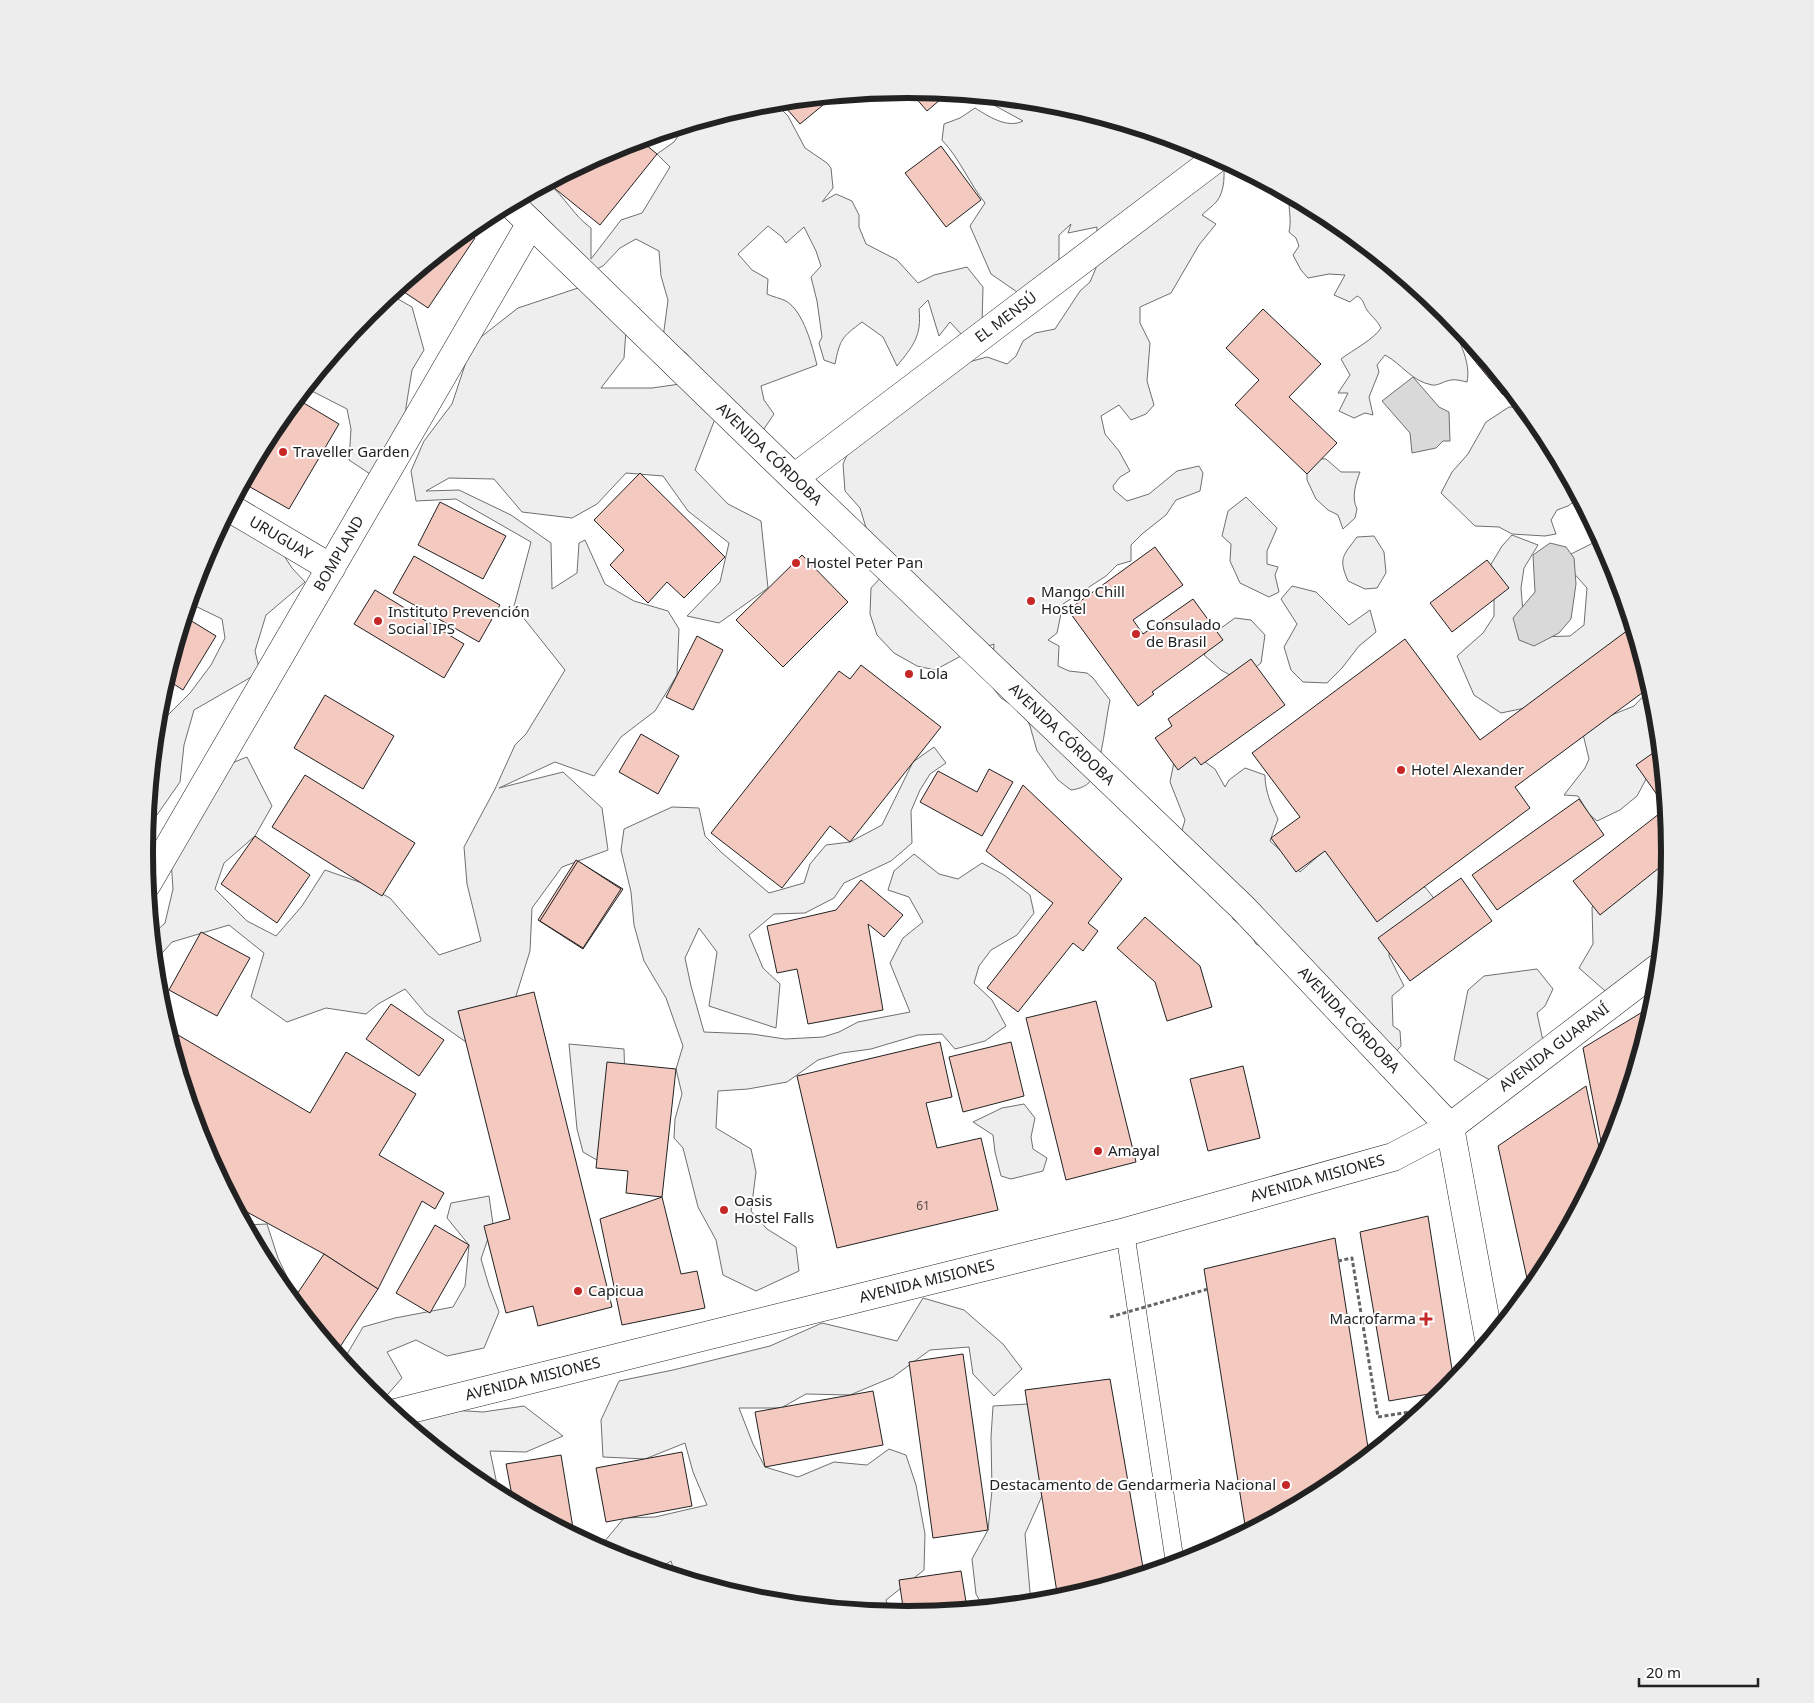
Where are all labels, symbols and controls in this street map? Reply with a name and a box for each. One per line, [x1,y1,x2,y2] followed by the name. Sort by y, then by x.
[970,287,1040,347] street label: EL MENSÚ
[713,398,827,509] street label: AVENIDA CÓRDOBA
[293,441,409,461] place label: Traveller Garden
[277,446,289,458] marker: Traveller Garden
[246,511,317,564] street label: URUGUAY
[308,512,368,595] street label: BOMPLAND
[806,552,923,572] place label: Hostel Peter Pan
[790,557,802,569] marker: Hostel Peter Pan
[1041,581,1125,618] place label: Mango Chill Hostel
[1025,595,1037,607] marker: Mango Chill Hostel
[388,601,530,638] place label: Instituto Prevención Social IPS
[1146,614,1221,651] place label: Consulado de Brasil
[372,615,384,627] marker: Instituto Prevención Social IPS
[1130,628,1142,640] marker: Consulado de Brasil
[919,663,948,683] place label: Lola
[903,668,915,680] marker: Lola
[1005,678,1120,789] street label: AVENIDA CÓRDOBA
[1411,759,1524,779] place label: Hotel Alexander
[1395,764,1407,776] marker: Hotel Alexander
[1294,962,1405,1077] street label: AVENIDA CÓRDOBA
[1494,998,1613,1095] street label: AVENIDA GUARANÍ
[1108,1140,1160,1160] place label: Amayal
[1092,1145,1104,1157] marker: Amayal
[1248,1149,1387,1205] street label: AVENIDA MISIONES
[734,1190,814,1227] place label: Oasis Hostel Falls
[916,1197,930,1214] house number: 61
[718,1204,730,1216] marker: Oasis Hostel Falls
[857,1254,996,1307] street label: AVENIDA MISIONES
[588,1280,644,1300] place label: Capicua
[572,1285,584,1297] marker: Capicua
[1330,1308,1416,1328] place label: Macrofarma
[1420,1313,1432,1325] marker: Macrofarma
[463,1351,602,1404] street label: AVENIDA MISIONES
[989,1474,1276,1494] place label: Destacamento de Gendarmerìa Nacional
[1280,1479,1292,1491] marker: Destacamento de Gendarmerìa Nacional
[1639,1656,1758,1688] scale bar
[1646,1662,1681,1682] text: 20 m

